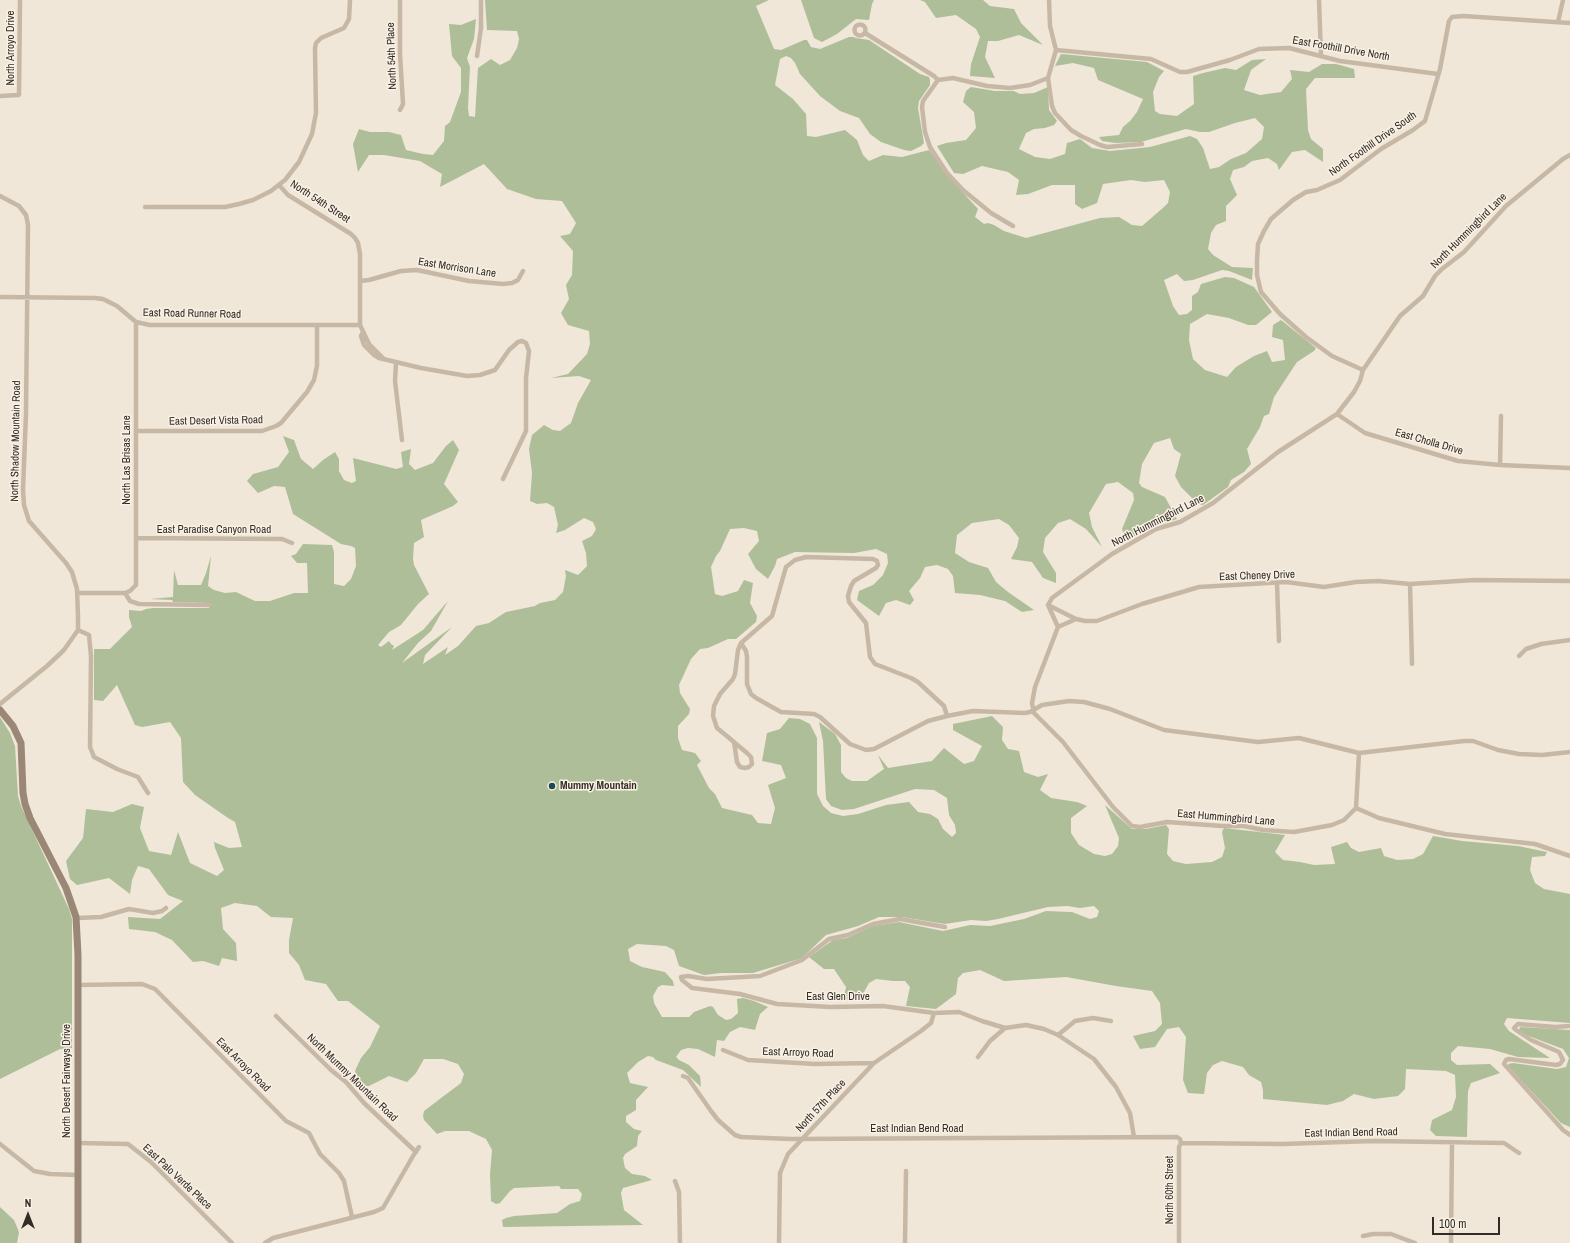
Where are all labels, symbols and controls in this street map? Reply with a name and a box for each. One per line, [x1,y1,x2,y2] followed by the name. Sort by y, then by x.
[4,10,18,86] street label: North Arroyo Drive
[384,22,400,90] street label: North 54th Place
[1291,34,1391,64] street label: East Foothill Drive North
[1327,109,1419,179] street label: North Foothill Drive South
[288,178,352,226] street label: North 54th Street
[1428,190,1510,272] street label: North Hummingbird Lane
[417,255,497,281] street label: East Morrison Lane
[143,307,241,321] street label: East Road Runner Road
[8,380,24,502] street label: North Shadow Mountain Road
[169,414,263,428] street label: East Desert Vista Road
[120,415,134,505] street label: North Las Brisas Lane
[1393,426,1465,458] street label: East Cholla Drive
[1110,492,1206,550] street label: North Hummingbird Lane
[157,523,271,537] street label: East Paradise Canyon Road
[1219,568,1295,584] street label: East Cheney Drive
[560,779,637,793] place label: Mummy Mountain
[547,781,557,791] marker: Mummy Mountain
[1177,807,1275,829] street label: East Hummingbird Lane
[806,990,870,1004] street label: East Glen Drive
[60,1024,74,1138] street label: North Desert Fairways Drive
[304,1031,400,1125] street label: North Mummy Mountain Road
[213,1035,273,1095] street label: East Arroyo Road
[762,1045,834,1061] street label: East Arroyo Road
[793,1077,849,1135] street label: North 57th Place
[870,1122,964,1136] street label: East Indian Bend Road
[1304,1126,1398,1140] street label: East Indian Bend Road
[140,1142,214,1212] street label: East Palo Verde Place
[1163,1156,1177,1224] street label: North 60th Street
[8,1195,48,1235] north arrow
[25,1196,31,1210] text: N
[1434,1209,1502,1235] scale bar
[1439,1216,1466,1232] text: 100 m

